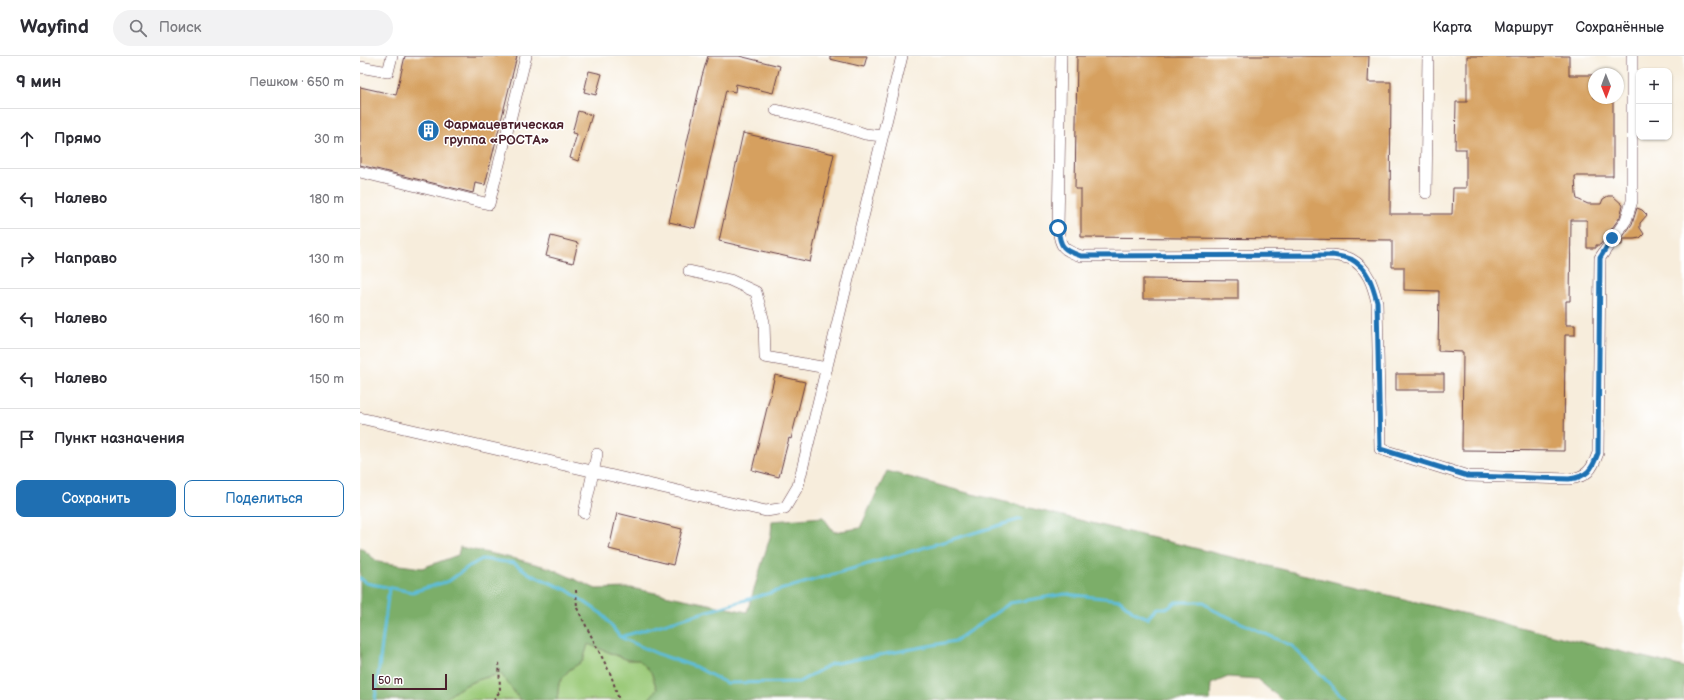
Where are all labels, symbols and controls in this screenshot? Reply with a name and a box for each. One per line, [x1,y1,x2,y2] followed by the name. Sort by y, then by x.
[113,10,393,46] search box
[20,16,89,39] text: Wayfind
[127,17,149,39] icon: search
[159,18,202,37] text: Поиск
[1433,19,1472,36] text: Карта
[1494,19,1554,36] text: Маршрут
[1576,19,1664,36] text: Сохранённые
[1588,68,1624,104] north arrow
[1636,68,1672,140] map controls
[1636,68,1672,104] button: +
[16,72,61,92] text: 9 мин
[249,74,344,90] text: Пешком · 650 m
[1636,104,1672,140] button: −
[444,117,564,148] place label: Фармацевтическая группа «РОСТА»
[416,118,442,144] building icon: Фармацевтическая группа «РОСТА»
[16,128,38,150] icon: ahead
[54,129,101,148] text: Прямо
[314,131,344,147] text: 30 m
[16,188,38,210] icon: left
[54,189,107,208] text: Налево
[309,191,344,207] text: 180 m
[1049,219,1067,237] route start
[1603,229,1621,247] route end
[16,248,38,270] icon: right
[54,249,117,268] text: Направо
[309,251,344,267] text: 130 m
[16,308,38,330] icon: left
[54,309,107,328] text: Налево
[309,311,344,327] text: 160 m
[16,368,38,390] icon: left
[54,369,107,388] text: Налево
[310,371,344,387] text: 150 m
[16,428,38,450] icon: arrive
[54,429,185,448] text: Пункт назначения
[16,480,176,517] button: Сохранить
[184,480,344,517] button: Поделиться
[372,672,447,691] scale bar
[378,674,403,687] text: 50 m

